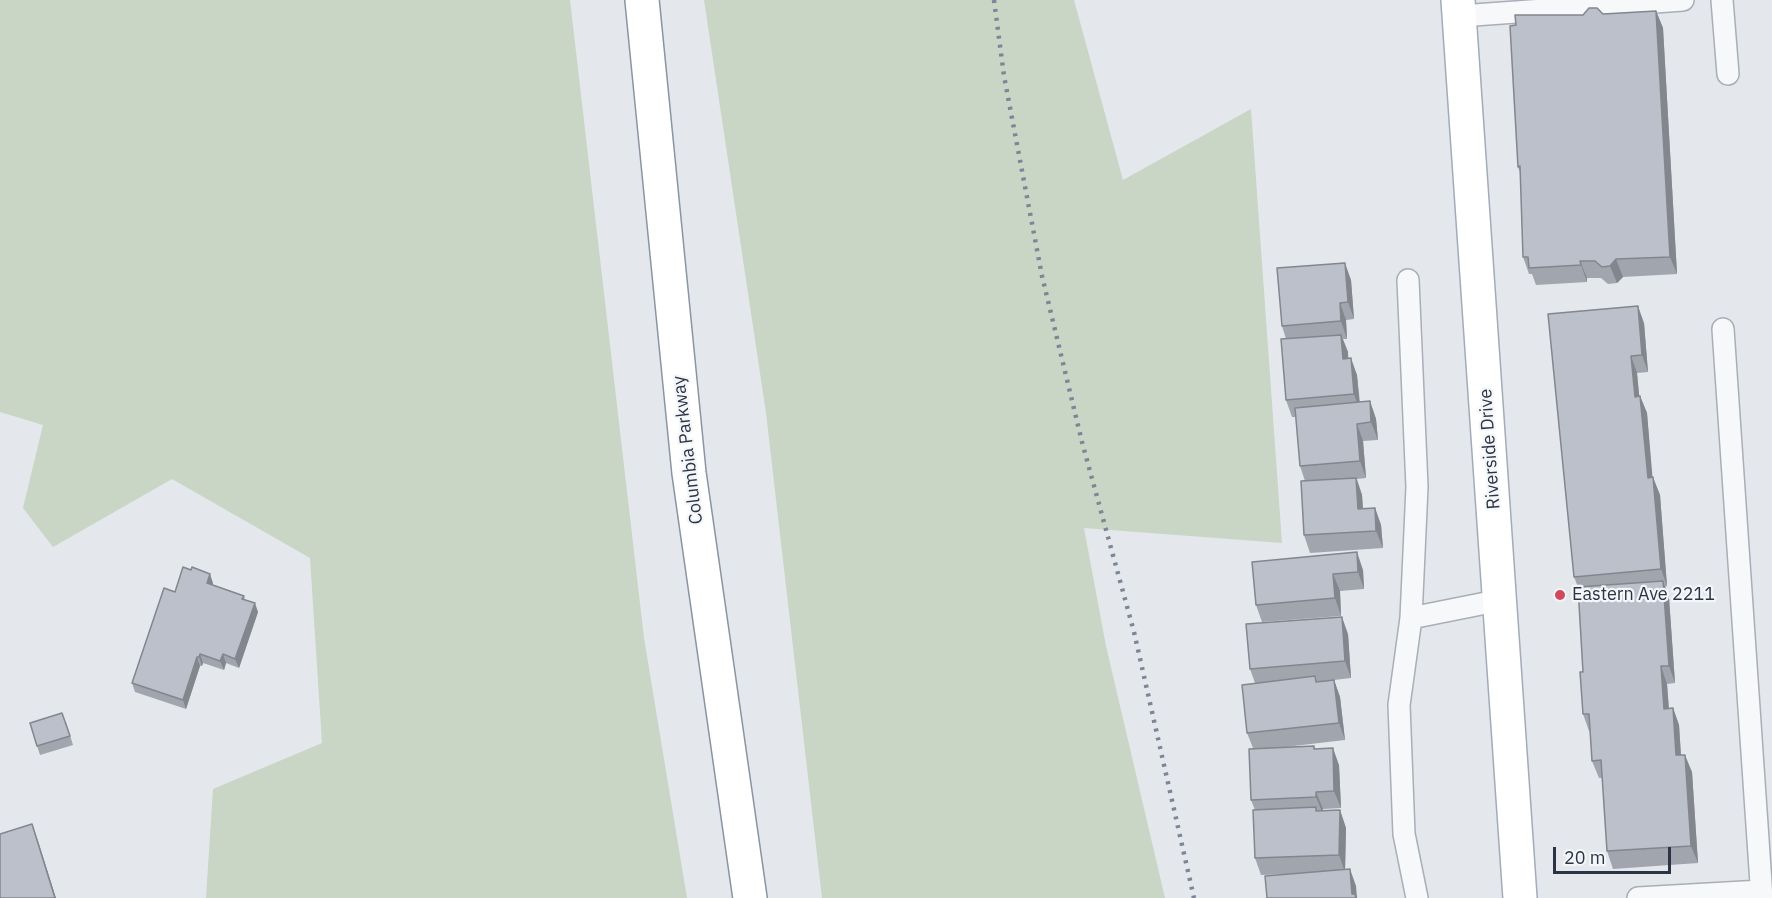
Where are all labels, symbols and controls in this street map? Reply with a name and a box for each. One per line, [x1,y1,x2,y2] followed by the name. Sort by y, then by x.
[668,374,708,526] street label: Columbia Parkway
[1475,388,1505,510] street label: Riverside Drive
[1572,584,1715,606] place label: Eastern Ave 2211
[1553,588,1567,602] marker: Eastern Ave 2211
[1556,835,1674,873] scale bar
[1564,846,1606,869] text: 20 m

